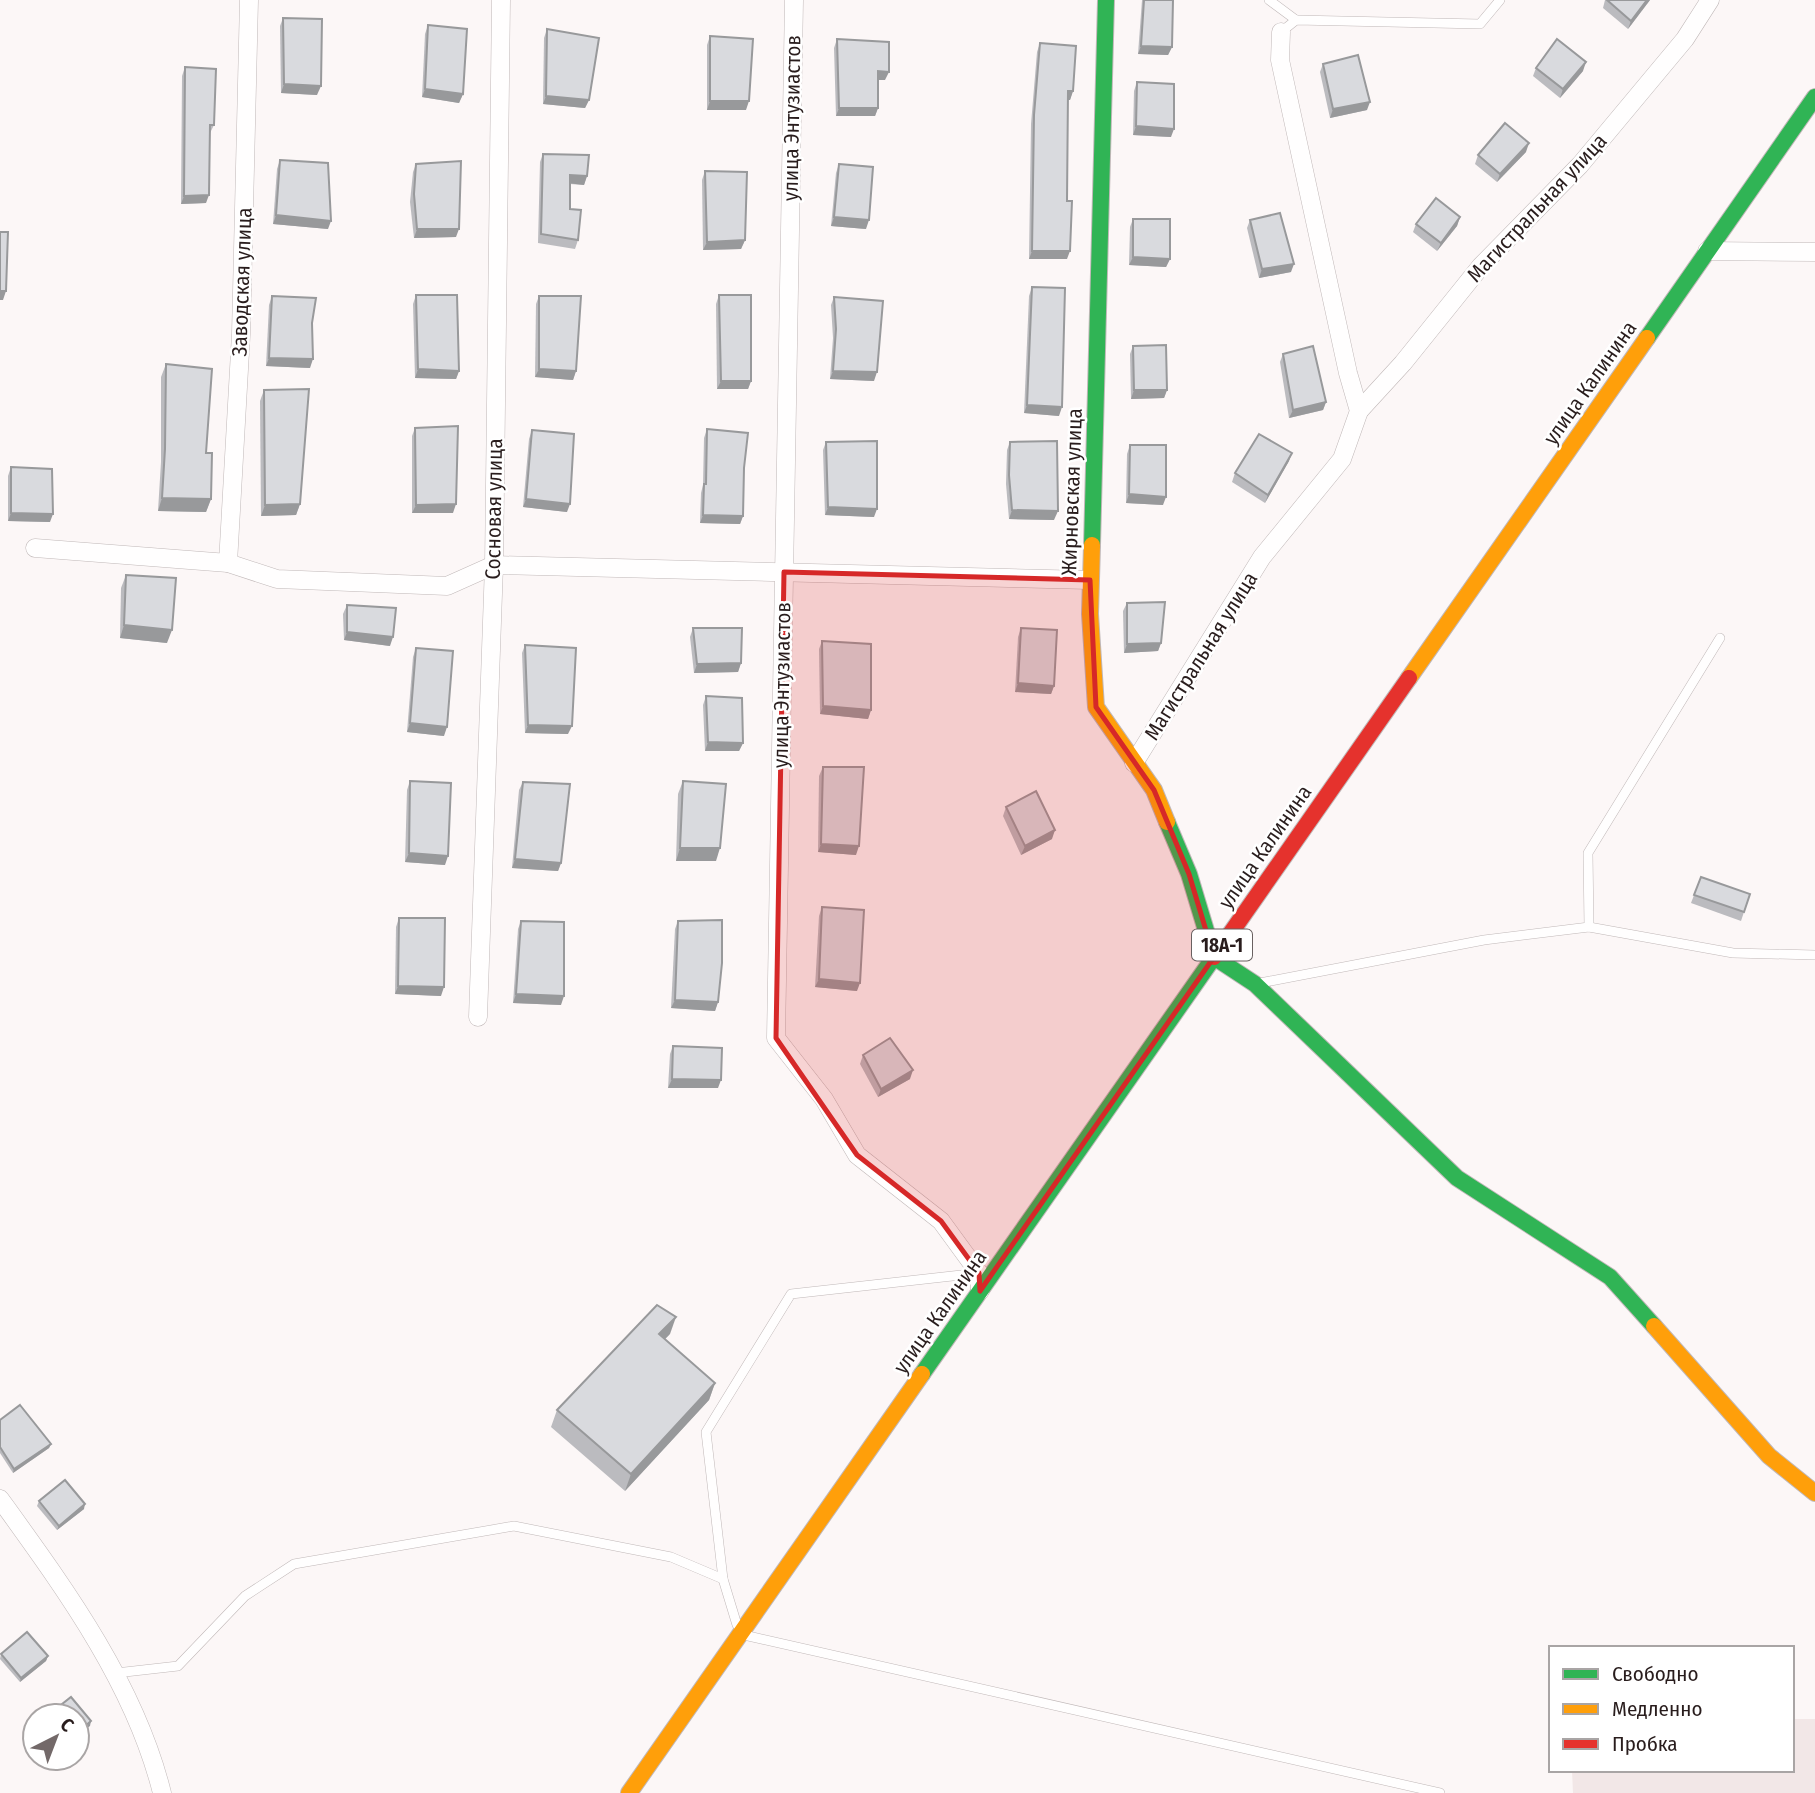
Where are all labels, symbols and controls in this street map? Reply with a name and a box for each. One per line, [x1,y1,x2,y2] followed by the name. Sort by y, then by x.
[778,35,806,201] street label: улица Энтузиастов
[1462,128,1612,288] street label: Магистральная улица
[226,207,258,357] street label: Заводская улица
[1538,316,1642,450] street label: улица Калинина
[1056,408,1088,576] street label: Жирновская улица
[480,438,508,580] street label: Сосновая улица
[1139,567,1263,745] street label: Магистральная улица
[768,602,796,768] street label: улица Энтузиастов
[1213,780,1317,914] street label: улица Калинина
[1192,930,1252,960] road number: 18А-1
[888,1245,992,1379] street label: улица Калинина
[1549,1646,1794,1772] legend
[1612,1661,1698,1687] text: Свободно
[1612,1696,1702,1722] text: Медленно
[21,1702,91,1772] north arrow
[56,1713,78,1737] text: С
[1612,1731,1678,1757] text: Пробка

